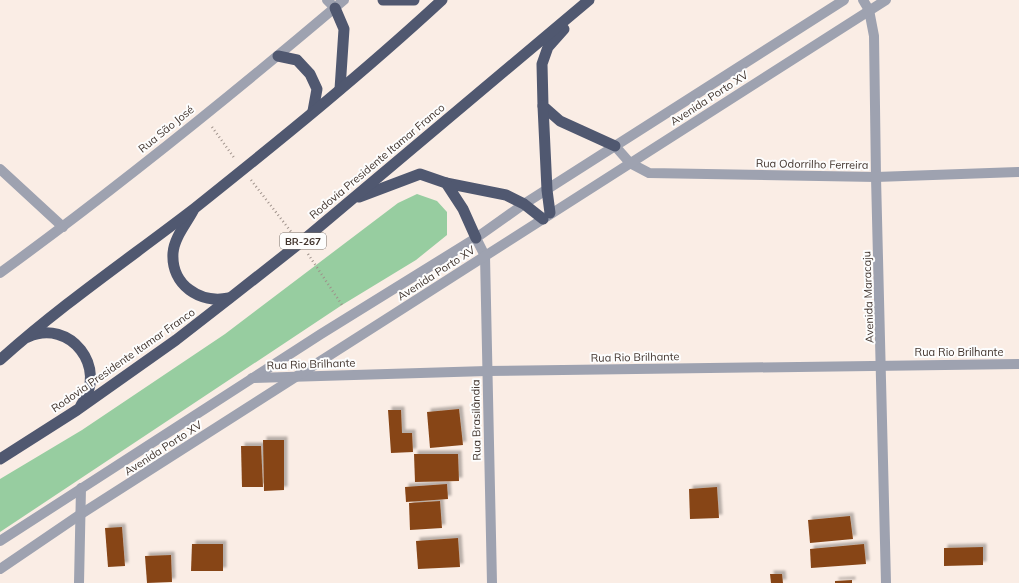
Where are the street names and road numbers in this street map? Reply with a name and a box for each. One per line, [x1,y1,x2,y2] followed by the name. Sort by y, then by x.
[668,68,751,128] street label: Avenida Porto XV
[307,100,447,222] street label: Rodovia Presidente Itamar Franco
[135,102,197,156] street label: Rua São José
[756,156,868,172] street label: Rua Odorrilho Ferreira
[280,233,326,249] road number: BR-267
[395,243,478,303] street label: Avenida Porto XV
[859,251,877,343] street label: Avenida Maracaju
[48,305,198,415] street label: Rodovia Presidente Itamar Franco
[915,345,1003,359] street label: Rua Rio Brilhante
[590,349,680,365] street label: Rua Rio Brilhante
[266,355,356,373] street label: Rua Rio Brilhante
[468,379,484,461] street label: Rua Brasilândia
[122,418,205,478] street label: Avenida Porto XV

